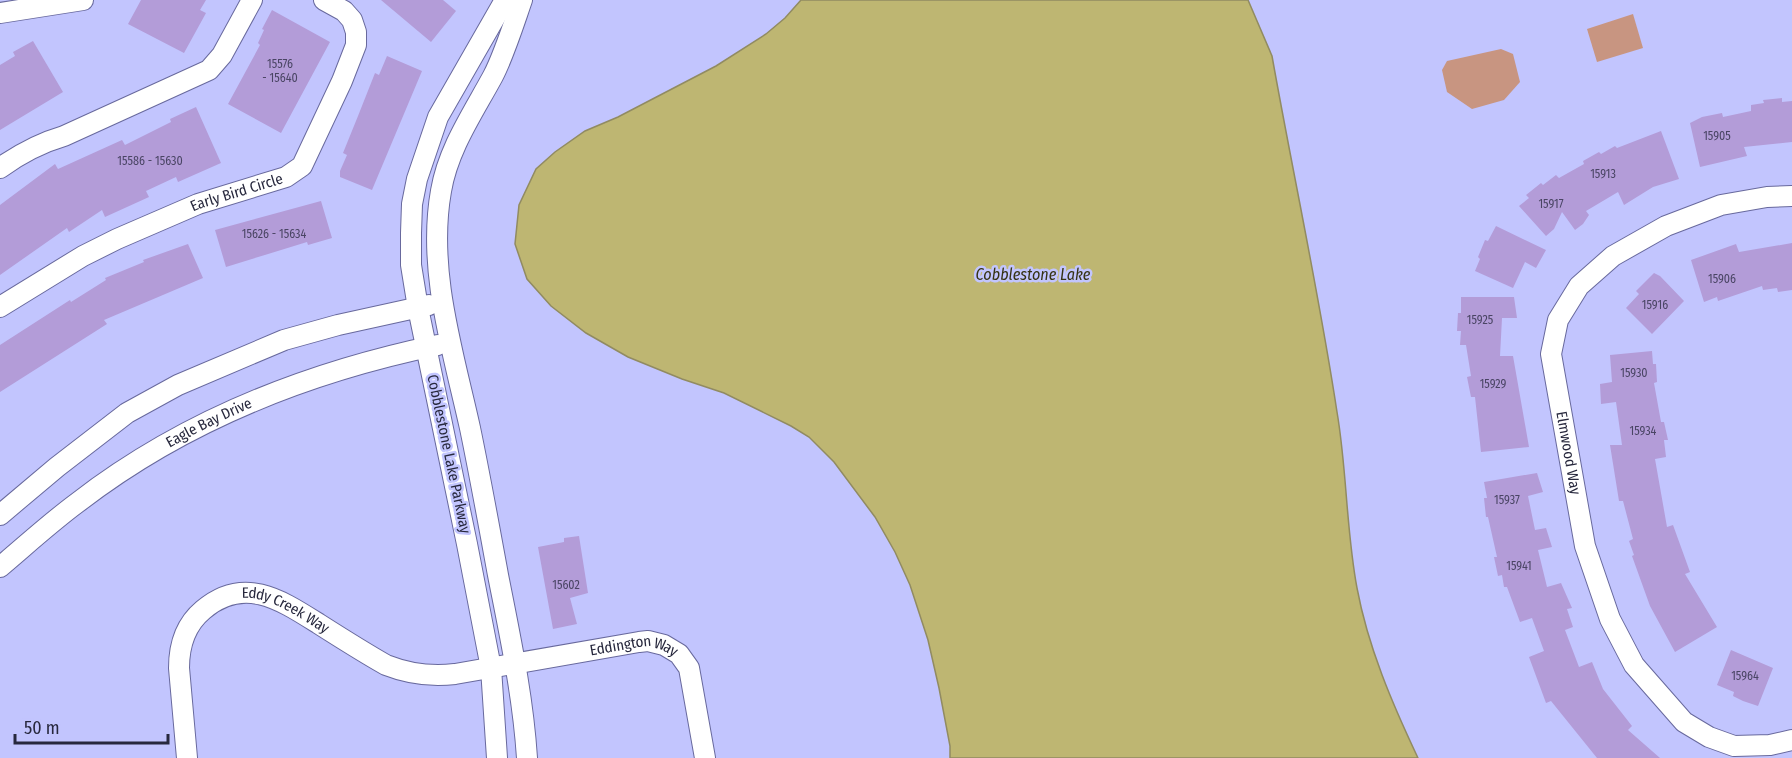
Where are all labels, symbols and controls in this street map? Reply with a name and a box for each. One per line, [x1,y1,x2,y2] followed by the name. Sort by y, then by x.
[262,57,298,85] house number: 15576 - 15640
[1703,129,1731,143] house number: 15905
[117,154,183,168] house number: 15586 - 15630
[1590,167,1616,181] house number: 15913
[187,170,285,215] street label: Early Bird Circle
[1538,197,1564,211] house number: 15917
[242,227,306,241] house number: 15626 - 15634
[976,265,1091,284] water label: Cobblestone Lake
[1708,272,1736,286] house number: 15906
[1642,298,1668,312] house number: 15916
[1467,313,1494,327] house number: 15925
[1620,366,1648,380] house number: 15930
[423,373,475,535] street label: Cobblestone Lake Parkway
[1480,377,1507,391] house number: 15929
[163,394,255,451] street label: Eagle Bay Drive
[1552,410,1585,496] street label: Elmwood Way
[1630,424,1657,438] house number: 15934
[1494,493,1520,507] house number: 15937
[1506,559,1532,573] house number: 15941
[552,578,580,592] house number: 15602
[242,584,333,637] street label: Eddy Creek Way
[588,632,682,661] street label: Eddington Way
[1731,669,1759,683] house number: 15964
[15,707,168,745] scale bar
[24,717,60,739] text: 50 m

